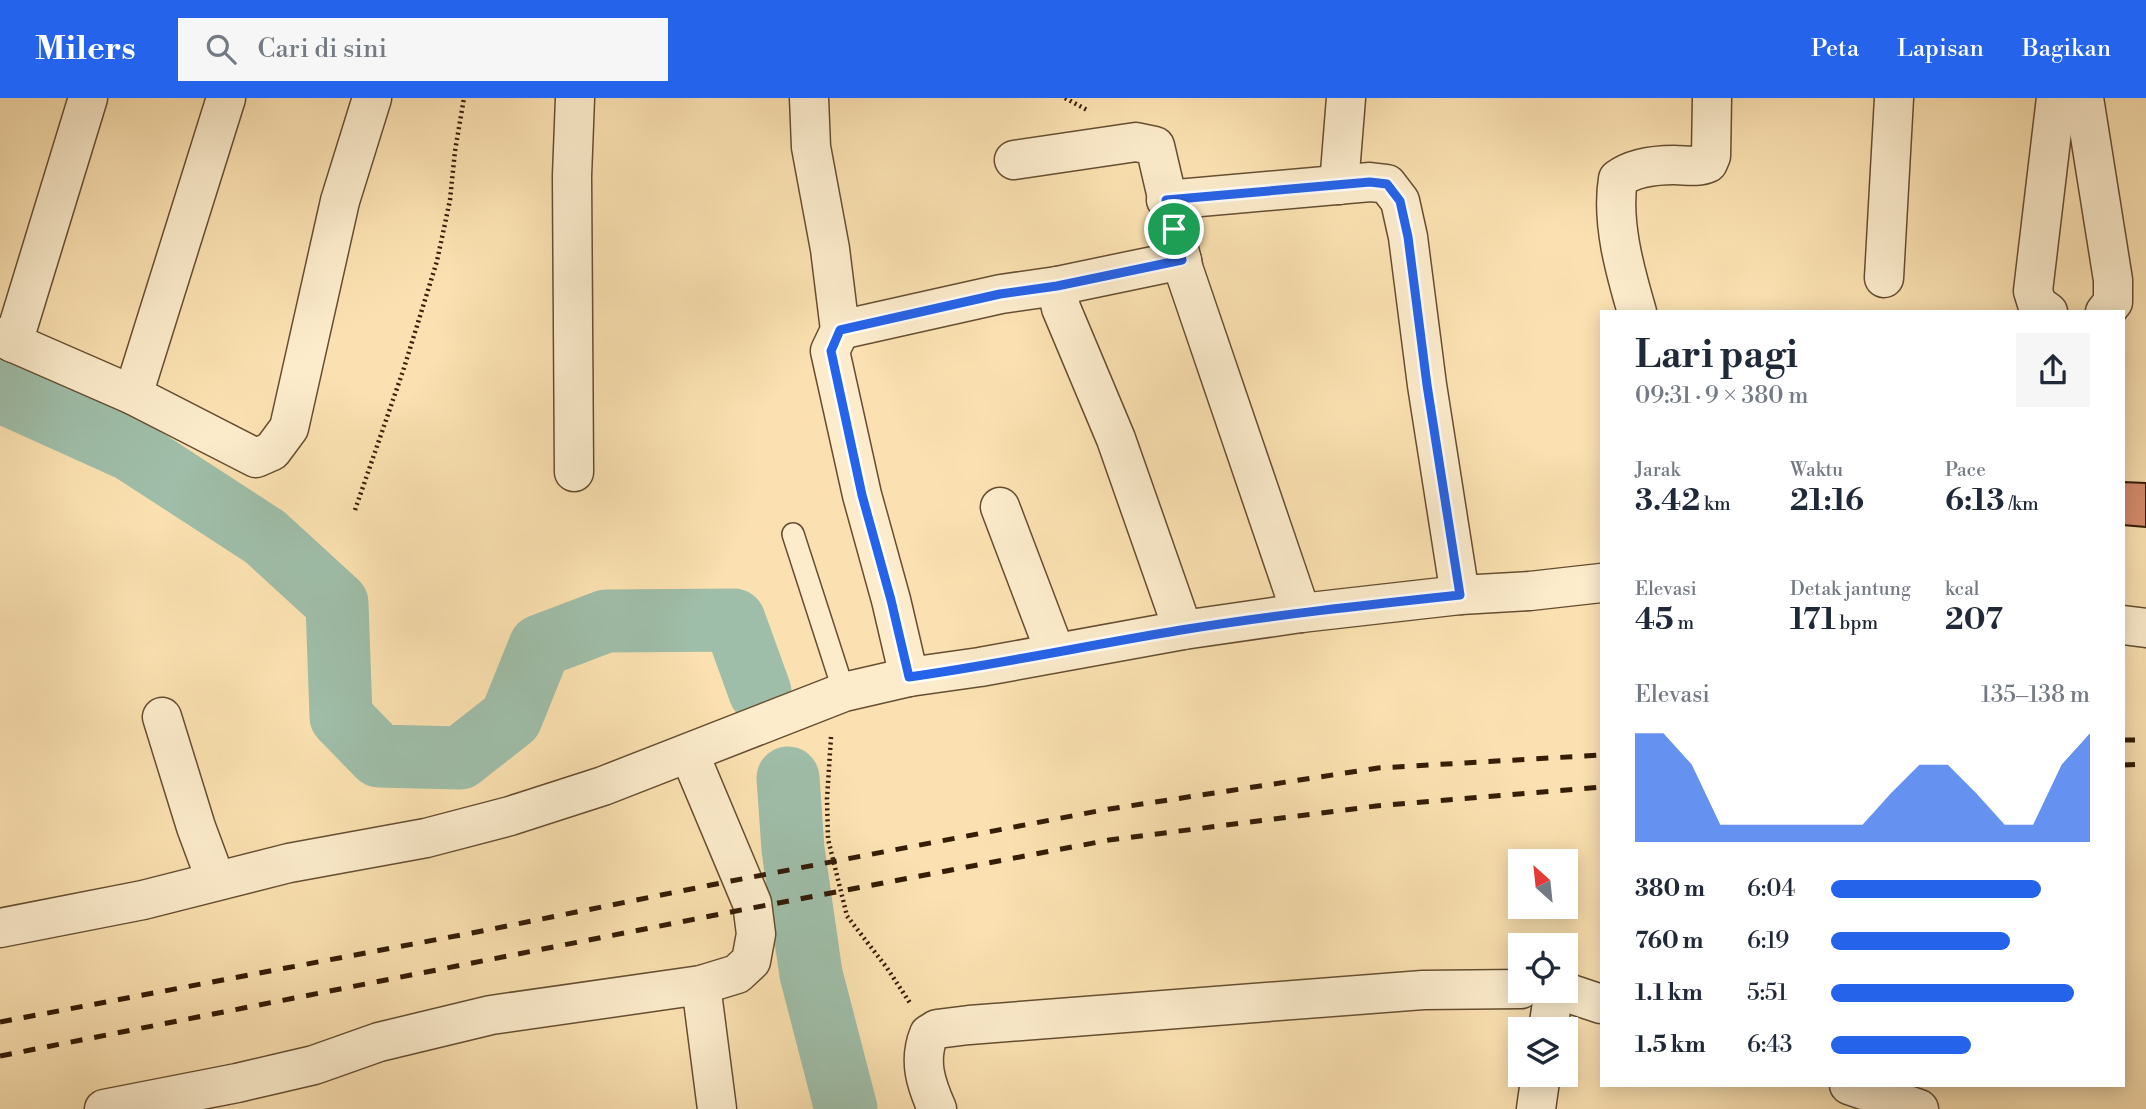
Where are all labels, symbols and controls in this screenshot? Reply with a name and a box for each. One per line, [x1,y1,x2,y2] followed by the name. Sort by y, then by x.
[178,18,668,81] search box
[35,29,136,70] text: Milers
[202,30,240,68] icon: search
[258,33,387,65] text: Cari di sini
[1811,34,1859,64] text: Peta
[1897,34,1984,64] text: Lapisan
[2022,34,2111,64] text: Bagikan
[1144,199,1204,259] pin
[1155,210,1193,248] icon: arrive
[1635,332,1798,379] text: Lari pagi
[2016,333,2090,407] button: share
[1635,382,1808,410] text: 09:31 · 9 × 380 m
[1635,458,1680,482] text: Jarak
[1790,458,1843,482] text: Waktu
[1945,458,1986,482] text: Pace
[1635,482,1700,520] text: 3.42
[1790,482,1864,520] text: 21:16
[1945,482,2005,520] text: 6:13
[1700,492,1731,516] text: km
[2005,492,2039,516] text: /km
[1635,577,1697,601] text: Elevasi
[1790,577,1911,601] text: Detak jantung
[1945,577,1979,601] text: kcal
[1635,601,1674,639] text: 45
[1790,601,1836,639] text: 171
[1945,601,2003,639] text: 207
[1674,611,1694,635] text: m
[1836,611,1878,635] text: bpm
[1635,681,1710,709] text: Elevasi
[1981,681,2090,709] text: 135–138 m
[1508,849,1578,919] north arrow
[1508,849,1578,1087] map controls
[1635,875,1705,903] text: 380 m
[1747,875,1795,903] text: 6:04
[1635,927,1703,955] text: 760 m
[1747,927,1789,955] text: 6:19
[1508,933,1578,1003] button: locate
[1635,979,1703,1007] text: 1.1 km
[1747,979,1787,1007] text: 5:51
[1508,1017,1578,1087] button: layers
[1635,1031,1706,1059] text: 1.5 km
[1747,1031,1793,1059] text: 6:43

